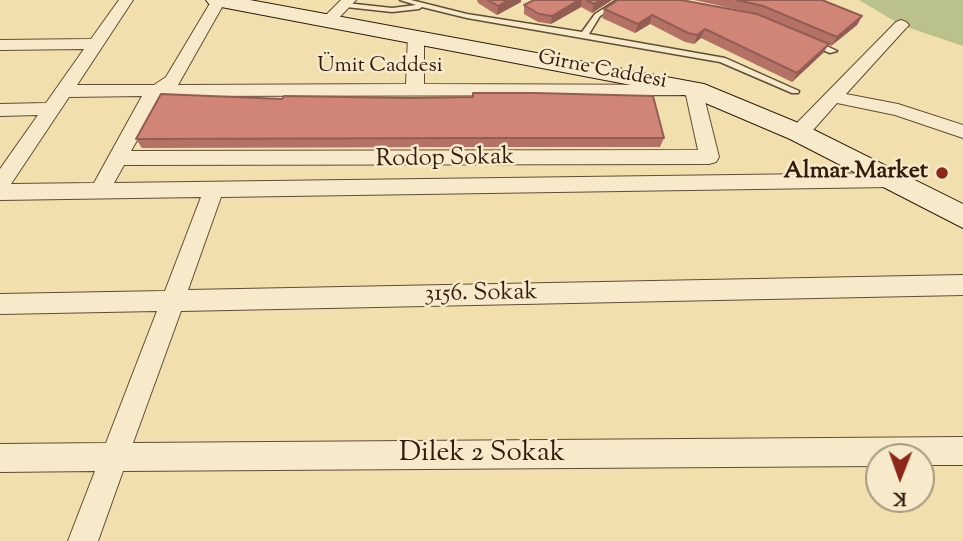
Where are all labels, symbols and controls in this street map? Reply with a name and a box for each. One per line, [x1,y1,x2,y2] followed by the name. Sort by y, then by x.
[535,46,669,96] street label: Girne Caddesi
[317,54,443,80] street label: Ümit Caddesi
[375,144,515,176] street label: Rodop Sokak
[784,159,928,187] place label: Almar Market
[934,165,950,181] marker: Almar Market
[424,280,538,310] street label: 3156. Sokak
[399,438,565,472] street label: Dilek 2 Sokak
[865,443,935,513] north arrow
[893,484,907,511] text: K

